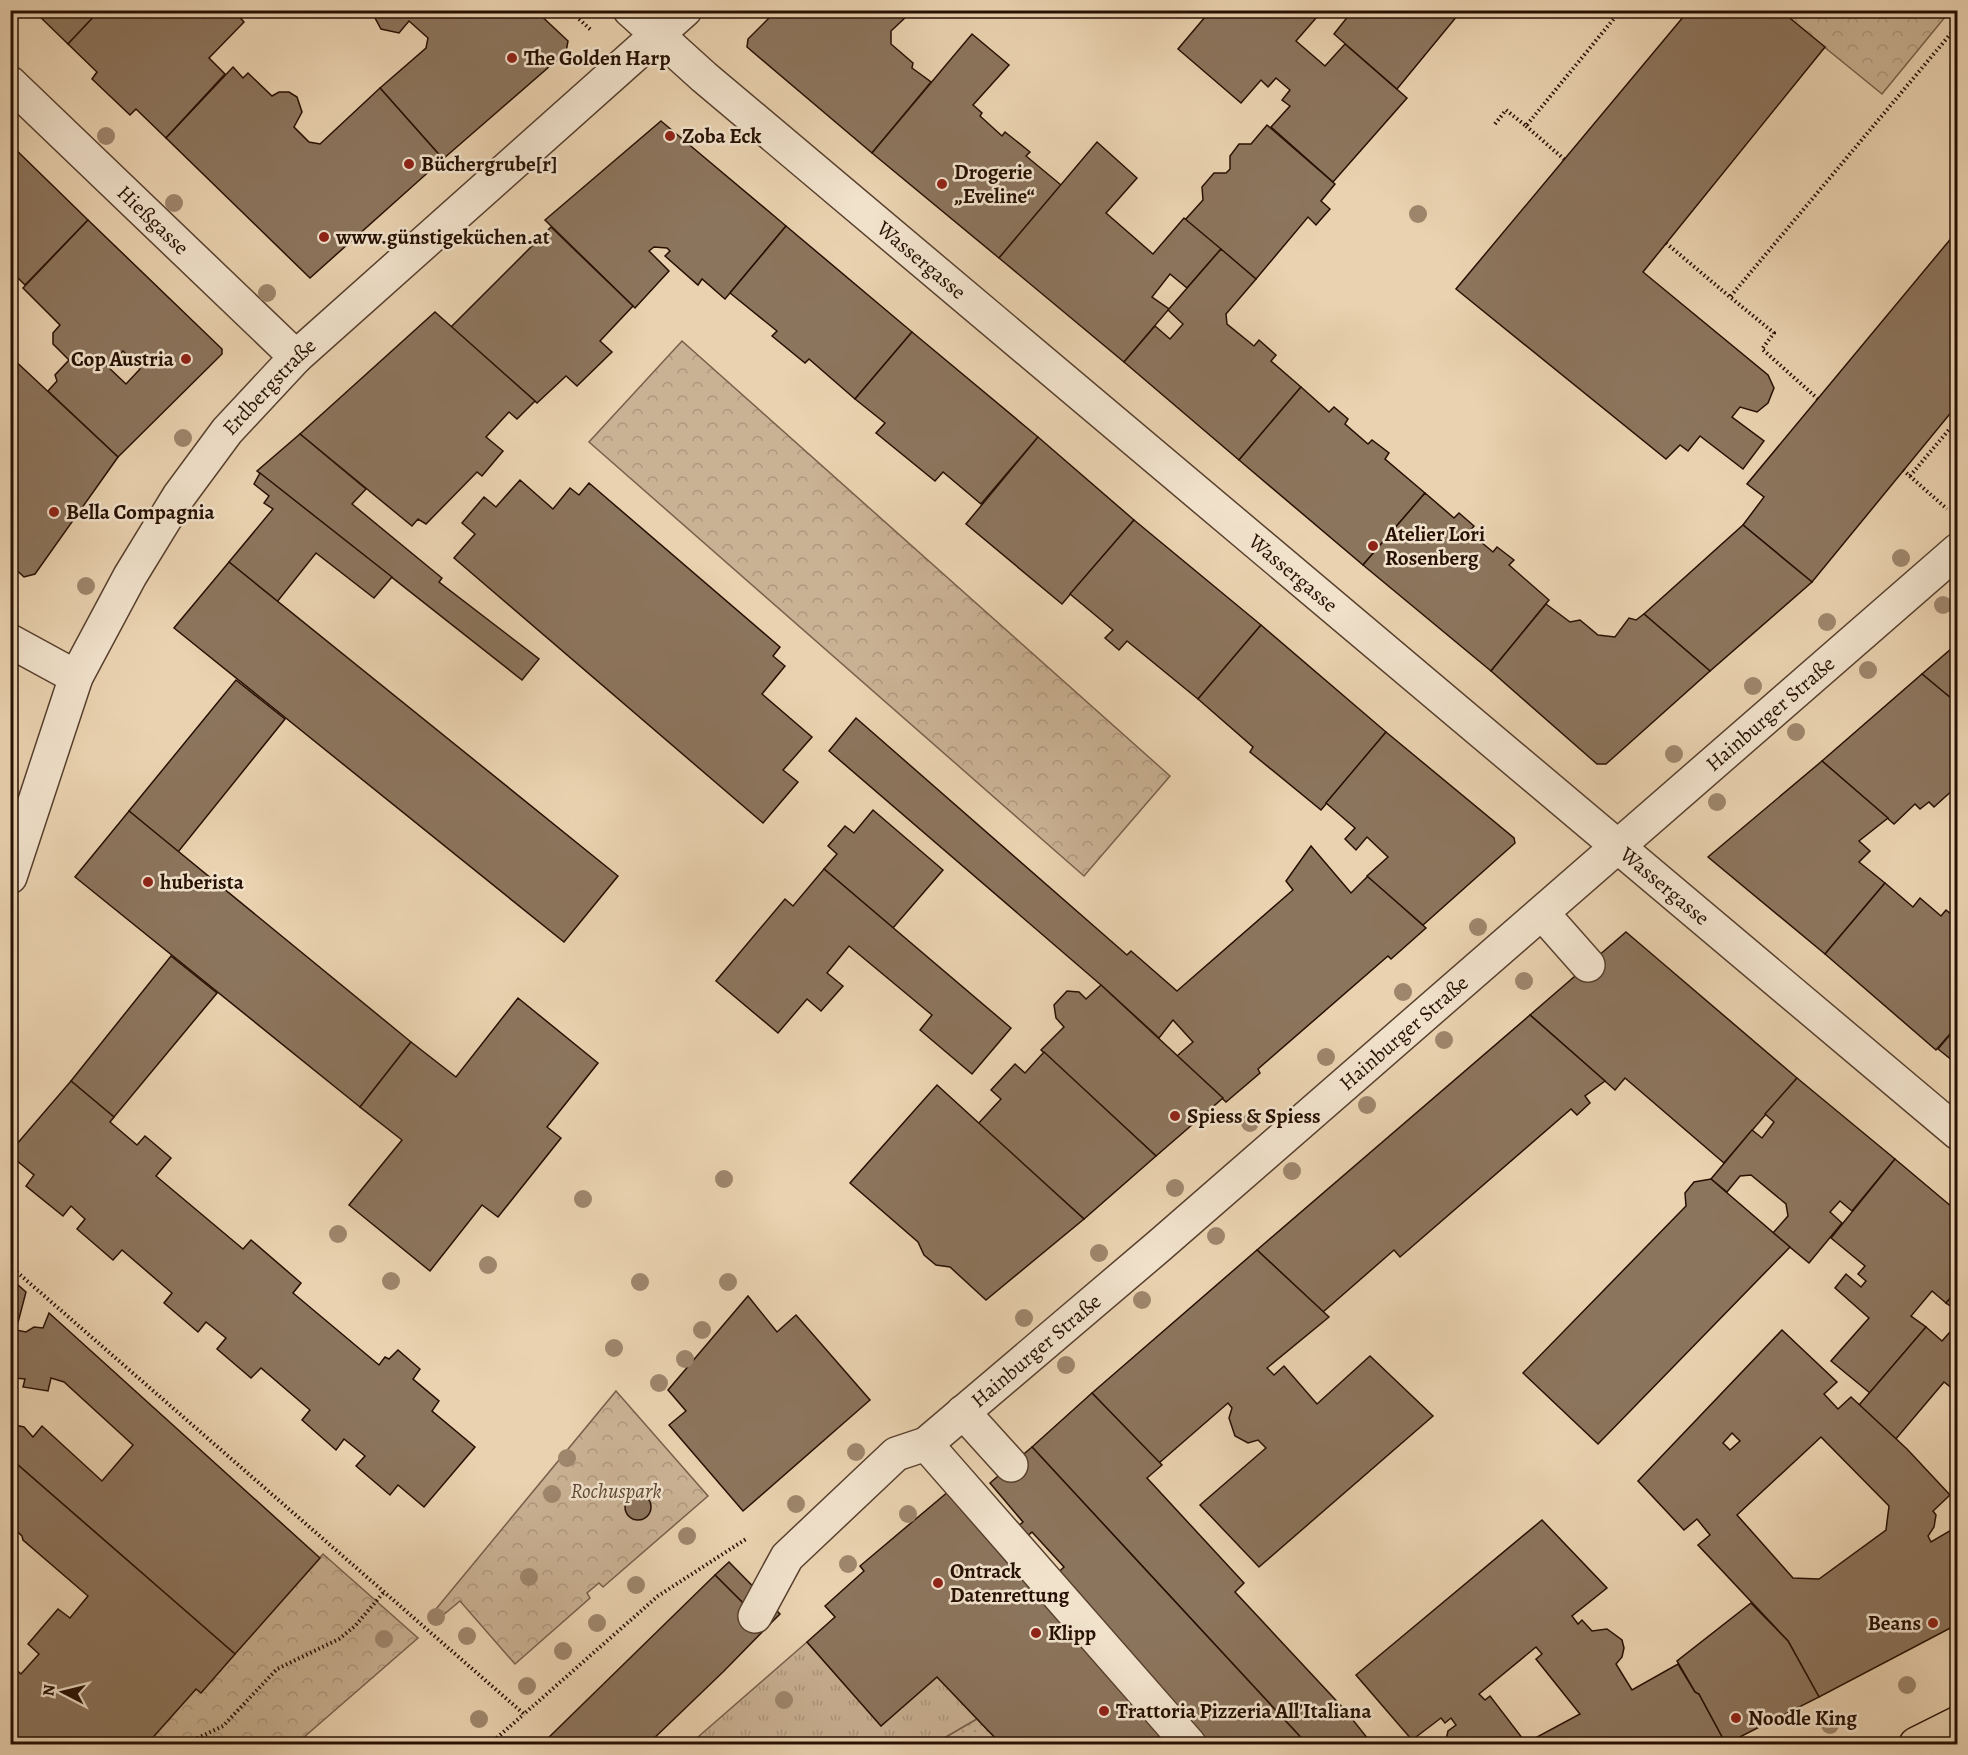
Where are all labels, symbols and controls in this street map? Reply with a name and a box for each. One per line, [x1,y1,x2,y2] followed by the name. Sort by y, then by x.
[524,44,671,72] place label: The Golden Harp
[505,51,519,65] marker: The Golden Harp
[682,122,761,150] place label: Zoba Eck
[663,129,677,143] marker: Zoba Eck
[421,150,558,178] place label: Büchergrube[r]
[402,157,416,171] marker: Büchergrube[r]
[954,158,1035,210] place label: Drogerie „Eveline“
[935,177,949,191] marker: Drogerie „Eveline“
[111,179,195,261] street label: Hießgasse
[870,214,972,306] street label: Wassergasse
[335,223,550,251] place label: www.günstigeküchen.at
[317,230,331,244] marker: www.günstigeküchen.at
[216,332,322,441] street label: Erdbergstraße
[71,345,175,373] place label: Cop Austria
[179,352,193,366] marker: Cop Austria
[66,498,216,526] place label: Bella Compagnia
[47,505,61,519] marker: Bella Compagnia
[1384,520,1485,572] place label: Atelier Lori Rosenberg
[1242,527,1344,619] street label: Wassergasse
[1366,539,1380,553] marker: Atelier Lori Rosenberg
[1700,650,1841,778] street label: Hainburger Straße
[1614,840,1715,932] street label: Wassergasse
[160,868,245,896] place label: huberista
[141,875,155,889] marker: huberista
[1333,969,1474,1097] street label: Hainburger Straße
[1187,1102,1321,1130] place label: Spiess & Spiess
[1168,1109,1182,1123] marker: Spiess & Spiess
[965,1287,1107,1414] street label: Hainburger Straße
[570,1477,662,1505] park label: Rochuspark
[950,1557,1069,1609] place label: Ontrack Datenrettung
[931,1576,945,1590] marker: Ontrack Datenrettung
[1868,1609,1921,1637] place label: Beans
[1926,1616,1940,1630] marker: Beans
[1048,1619,1096,1647] place label: Klipp
[1029,1626,1043,1640] marker: Klipp
[33,1662,93,1722] north arrow
[37,1683,61,1697] text: N
[1116,1697,1372,1725] place label: Trattoria Pizzeria All'Italiana
[1097,1704,1111,1718] marker: Trattoria Pizzeria All'Italiana
[1748,1704,1857,1732] place label: Noodle King
[1729,1711,1743,1725] marker: Noodle King

